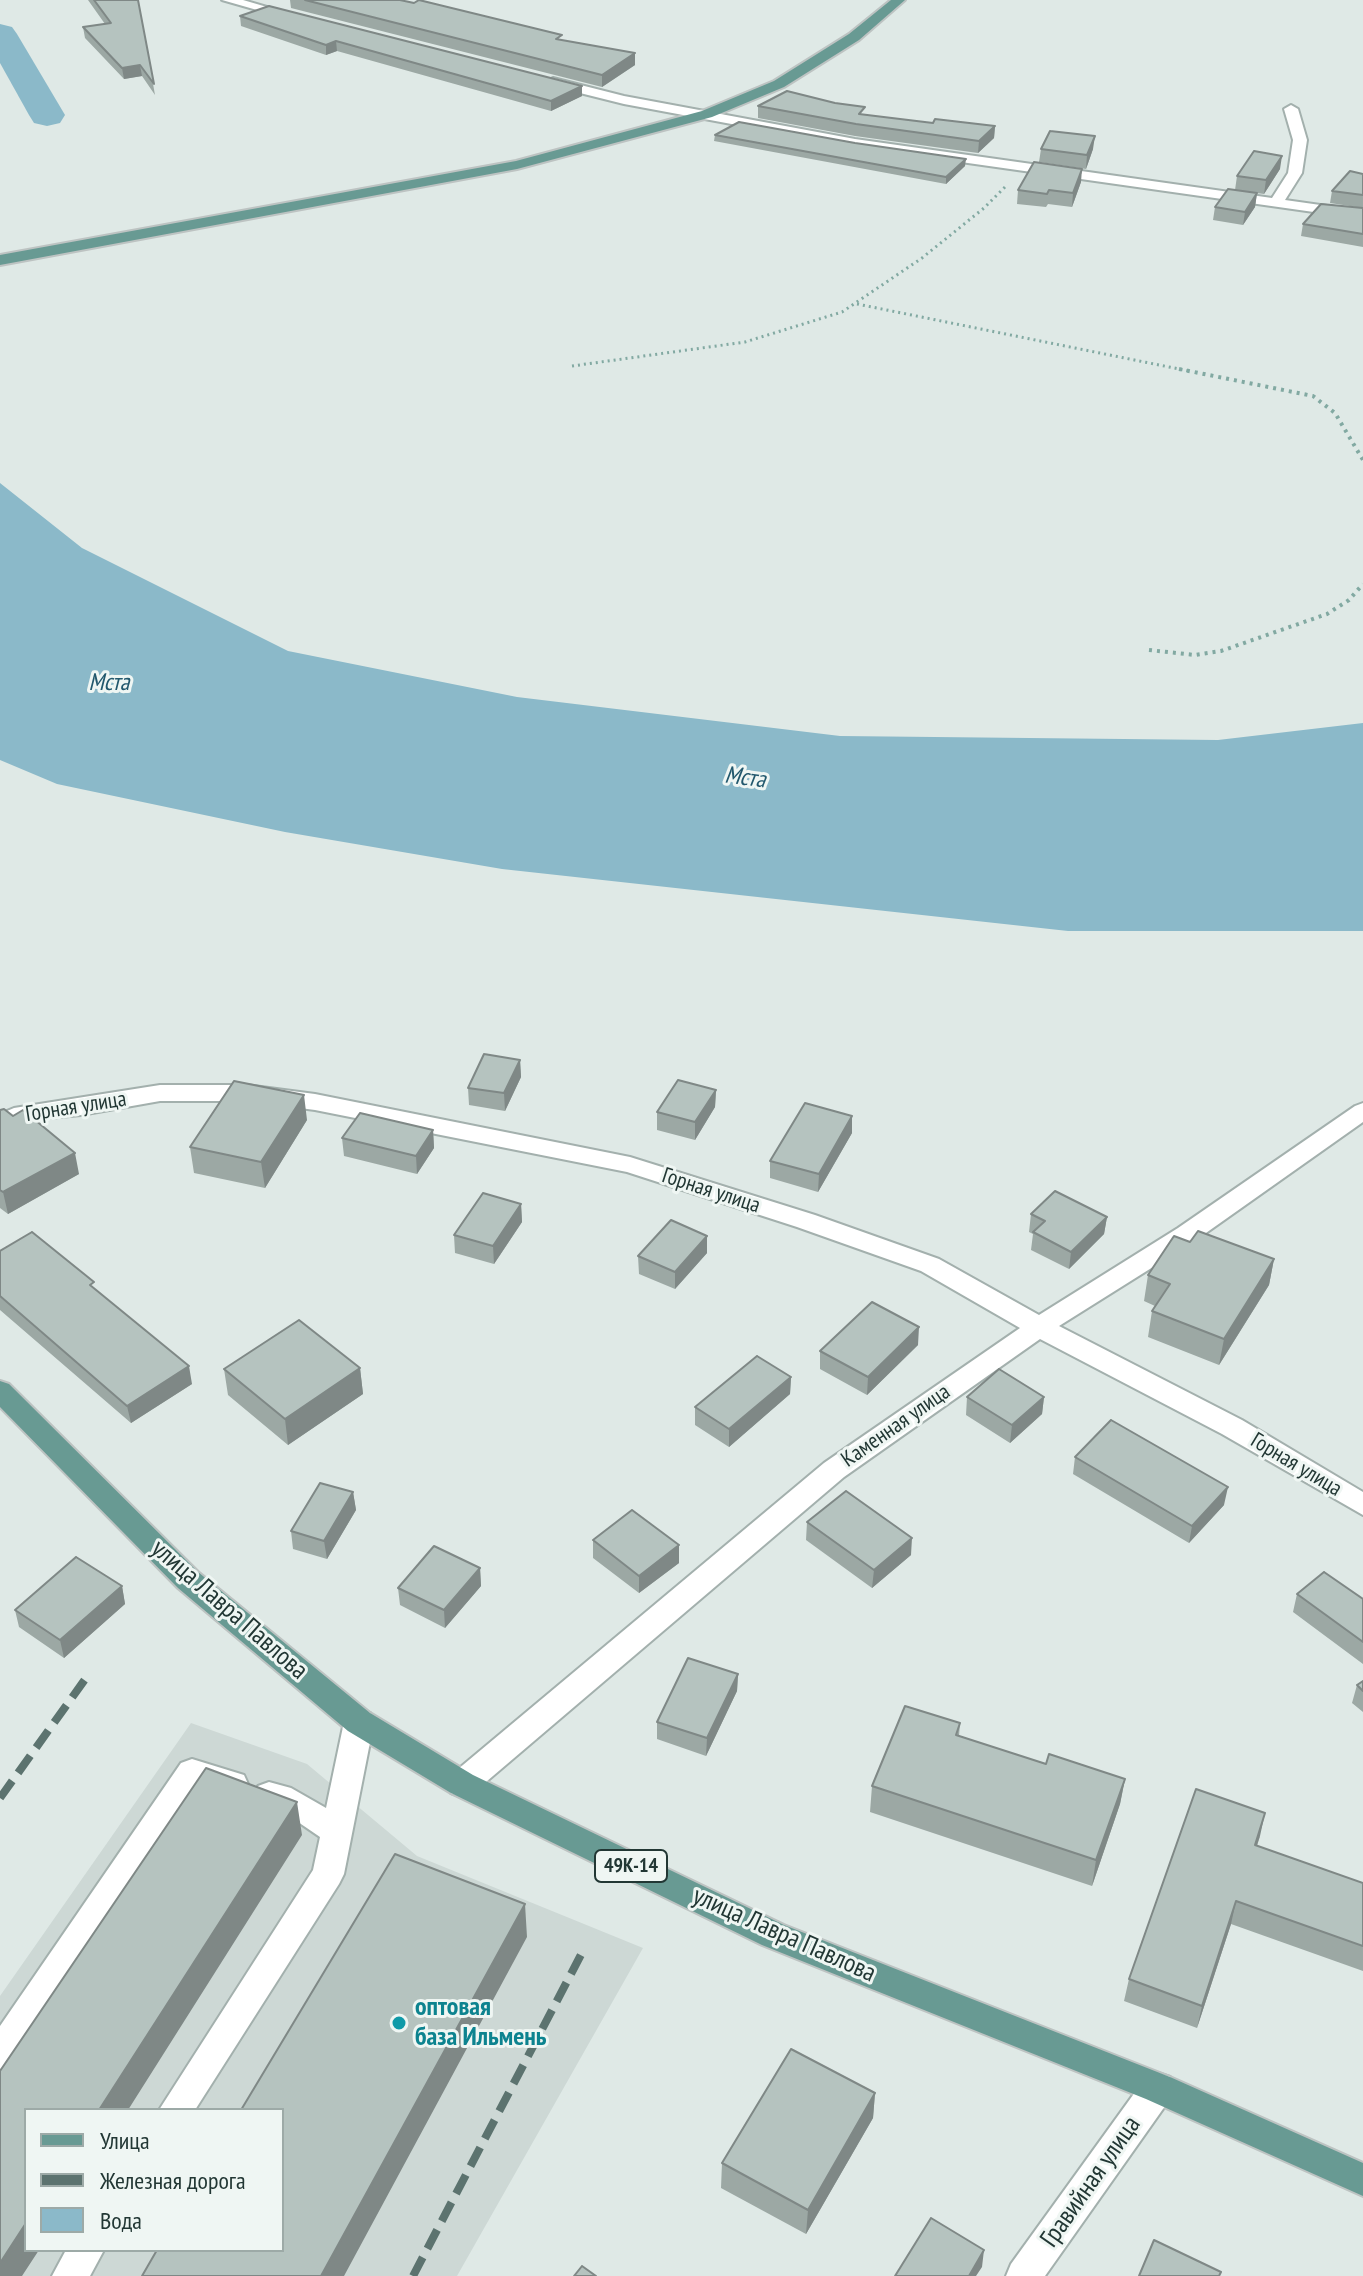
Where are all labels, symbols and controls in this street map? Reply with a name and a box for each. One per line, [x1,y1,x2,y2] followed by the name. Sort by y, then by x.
[89,669,129,697] water label: Мста
[723,761,767,795] water label: Мста
[24,1086,128,1128] street label: Горная улица
[659,1163,763,1219] street label: Горная улица
[837,1379,955,1473] street label: Каменная улица
[1246,1428,1346,1502] street label: Горная улица
[144,1534,314,1686] street label: улица Лавра Павлова
[595,1850,667,1882] road number: 49К-14
[688,1881,880,1989] street label: улица Лавра Павлова
[415,1992,547,2054] place label: оптовая база Ильмень
[390,2014,408,2032] marker: оптовая база Ильмень
[24,2108,284,2252] legend
[1034,2111,1148,2253] street label: Гравийная улица
[100,2125,150,2156] text: Улица
[100,2165,246,2196] text: Железная дорога
[100,2205,142,2236] text: Вода

